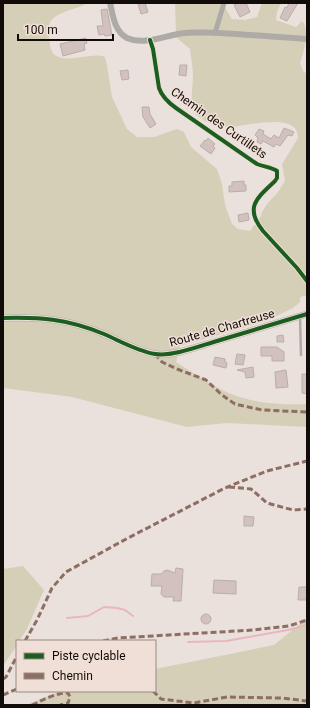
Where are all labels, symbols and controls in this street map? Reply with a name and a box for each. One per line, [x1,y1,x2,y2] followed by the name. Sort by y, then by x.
[18,16,113,42] scale bar
[24,23,58,37] text: 100 m
[168,85,270,161] street label: Chemin des Curtillets
[168,306,276,350] street label: Route de Chartreuse
[16,640,156,692] legend
[52,649,126,663] text: Piste cyclable
[52,669,93,683] text: Chemin

